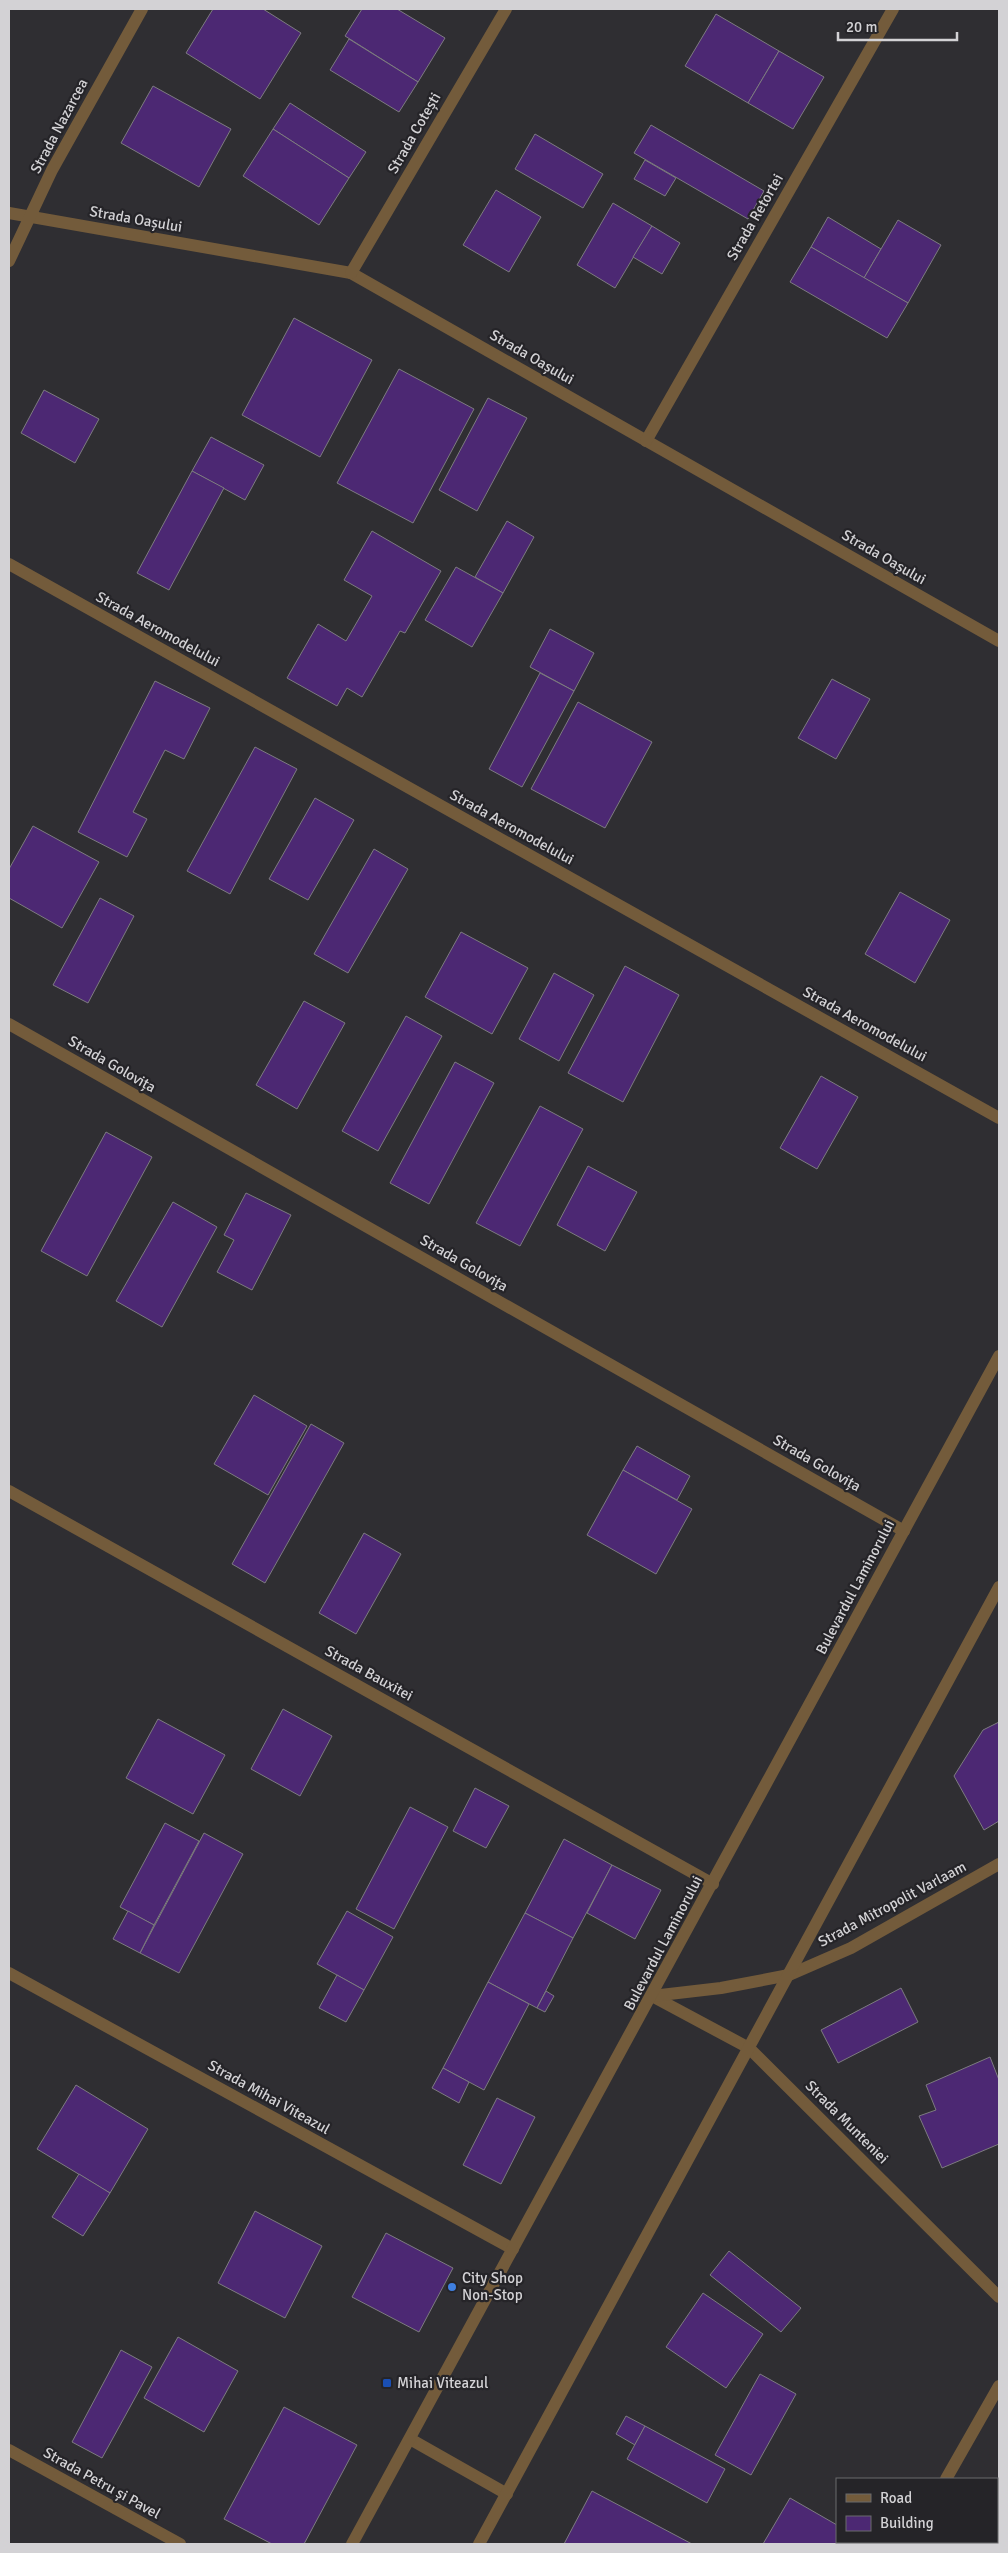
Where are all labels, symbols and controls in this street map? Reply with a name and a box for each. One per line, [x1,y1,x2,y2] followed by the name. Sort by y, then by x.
[838,10,957,42] scale bar
[846,18,877,36] text: 20 m
[26,75,92,177] street label: Strada Nazarcea
[384,89,444,177] street label: Strada Cotești
[723,170,787,264] street label: Strada Retortei
[88,202,184,236] street label: Strada Oașului
[487,326,577,388] street label: Strada Oașului
[839,526,929,588] street label: Strada Oașului
[93,587,223,671] street label: Strada Aeromodelului
[447,785,577,869] street label: Strada Aeromodelului
[800,982,930,1066] street label: Strada Aeromodelului
[64,1032,159,1097] street label: Strada Golovița
[416,1231,511,1296] street label: Strada Golovița
[769,1431,864,1496] street label: Strada Golovița
[812,1517,898,1657] street label: Bulevardul Laminorului
[322,1641,416,1705] street label: Strada Bauxitei
[815,1857,969,1951] street label: Strada Mitropolit Varlaam
[620,1873,706,2013] street label: Bulevardul Laminorului
[205,2056,333,2138] street label: Strada Mihai Viteazul
[802,2077,892,2167] street label: Strada Munteniei
[462,2269,523,2304] place label: City Shop Non-Stop
[446,2281,458,2293] marker: City Shop Non-Stop
[397,2374,488,2392] place label: Mihai Viteazul
[381,2377,393,2389] marker: Mihai Viteazul
[40,2443,164,2523] street label: Strada Petru și Pavel
[836,2478,998,2543] legend
[880,2489,912,2507] text: Road
[880,2514,934,2532] text: Building

